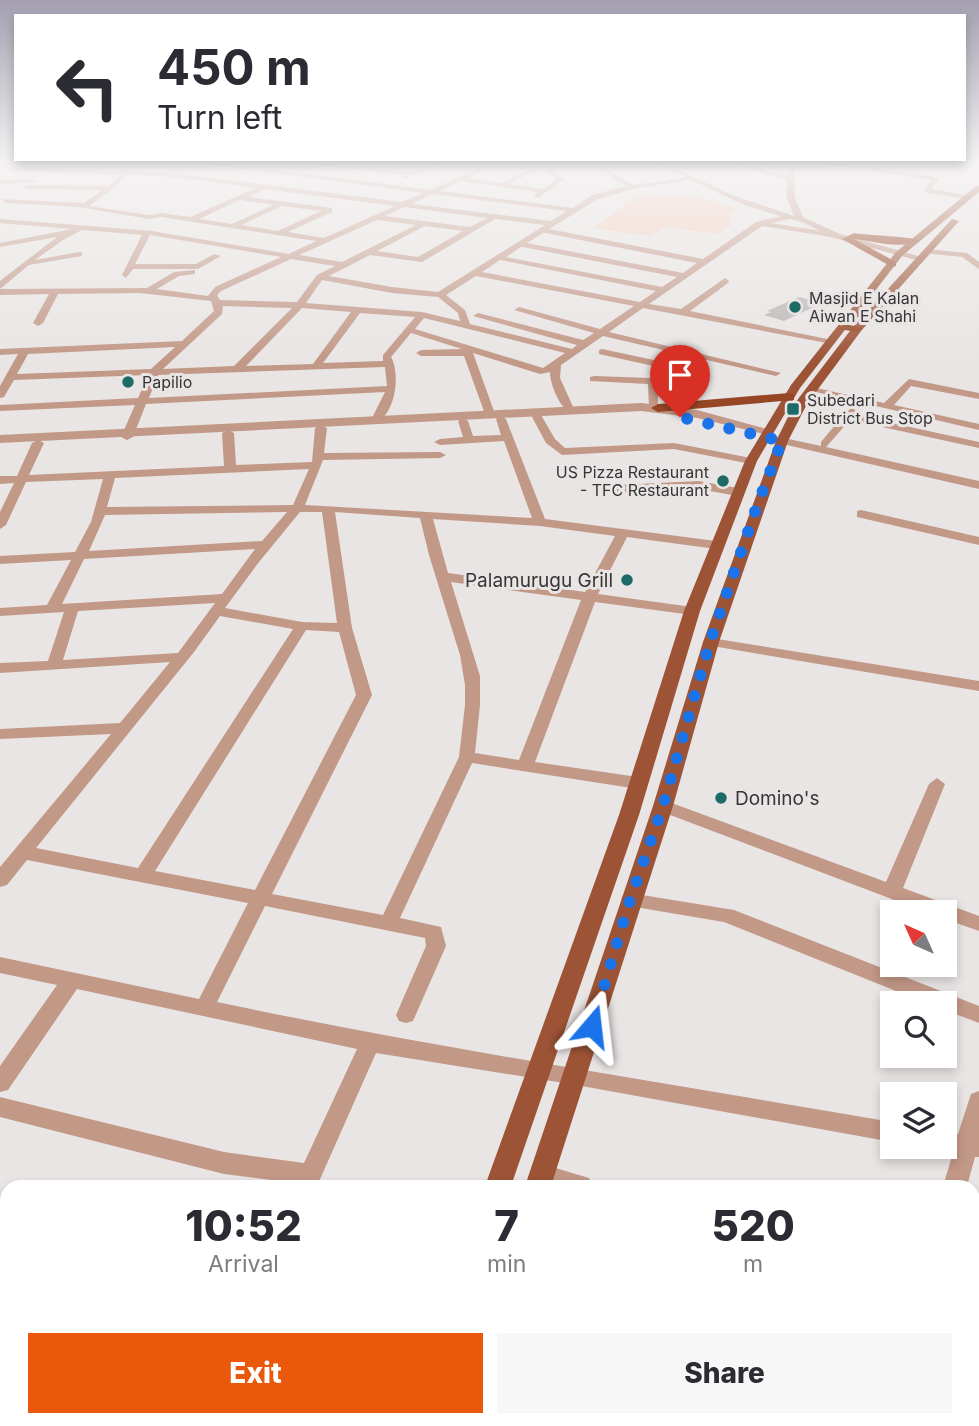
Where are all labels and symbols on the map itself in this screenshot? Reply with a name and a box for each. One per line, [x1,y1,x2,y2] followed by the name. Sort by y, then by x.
[809,288,919,326] place label: Masjid E Kalan Aiwan E Shahi
[787,299,803,315] marker: Masjid E Kalan Aiwan E Shahi
[650,345,710,417] pin
[142,372,192,392] place label: Papilio
[120,374,136,390] marker: Papilio
[807,390,933,428] place label: Subedari District Bus Stop
[785,401,801,417] marker: Subedari District Bus Stop
[556,462,709,500] place label: US Pizza Restaurant - TFC Restaurant
[715,473,731,489] marker: US Pizza Restaurant - TFC Restaurant
[465,569,613,592] place label: Palamurugu Grill
[619,572,635,588] marker: Palamurugu Grill
[735,787,819,810] place label: Domino's
[713,790,729,806] marker: Domino's
[880,900,957,976] north arrow
[555,989,629,1063] position arrow

